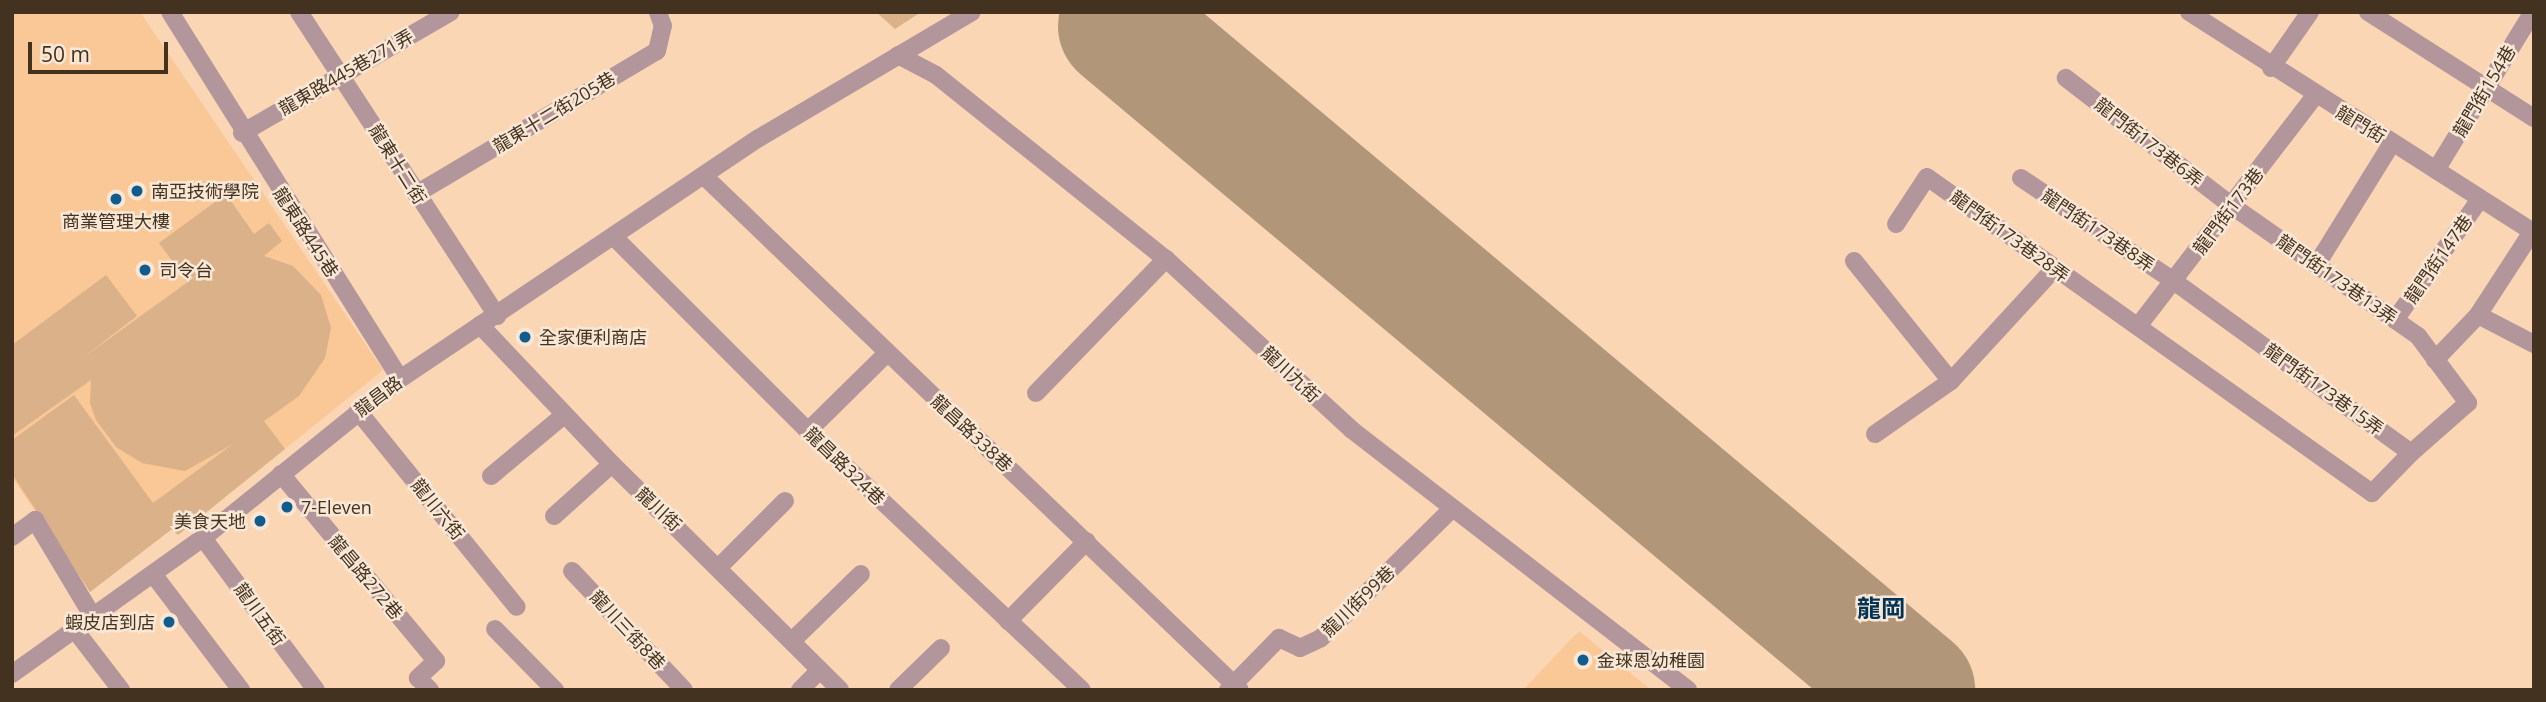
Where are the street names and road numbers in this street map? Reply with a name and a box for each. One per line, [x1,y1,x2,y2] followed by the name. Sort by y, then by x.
[275,25,417,119] street label: 龍東路445巷271弄
[2448,41,2520,141] street label: 龍門街154巷
[489,67,619,157] street label: 龍東十二街205巷
[2091,93,2207,191] street label: 龍門街173巷6弄
[2332,101,2390,147] street label: 龍門街
[365,120,431,208] street label: 龍東十二街
[2188,163,2268,259] street label: 龍門街173巷
[269,183,343,281] street label: 龍東路445巷
[2038,184,2158,276] street label: 龍門街173巷8弄
[1946,186,2074,286] street label: 龍門街173巷28弄
[2400,211,2476,307] street label: 龍門街147巷
[2273,230,2401,328] street label: 龍門街173巷13弄
[2260,339,2388,439] street label: 龍門街173巷15弄
[1257,342,1325,406] street label: 龍川九街
[350,371,406,421] street label: 龍昌路
[927,390,1017,476] street label: 龍昌路338巷
[800,422,890,510] street label: 龍昌路324巷
[407,474,469,544] street label: 龍川六街
[632,483,686,535] street label: 龍川街
[325,531,407,623] street label: 龍昌路272巷
[1317,561,1399,641] street label: 龍川街99巷
[230,579,290,649] street label: 龍川五街
[586,586,670,674] street label: 龍川三街8巷

